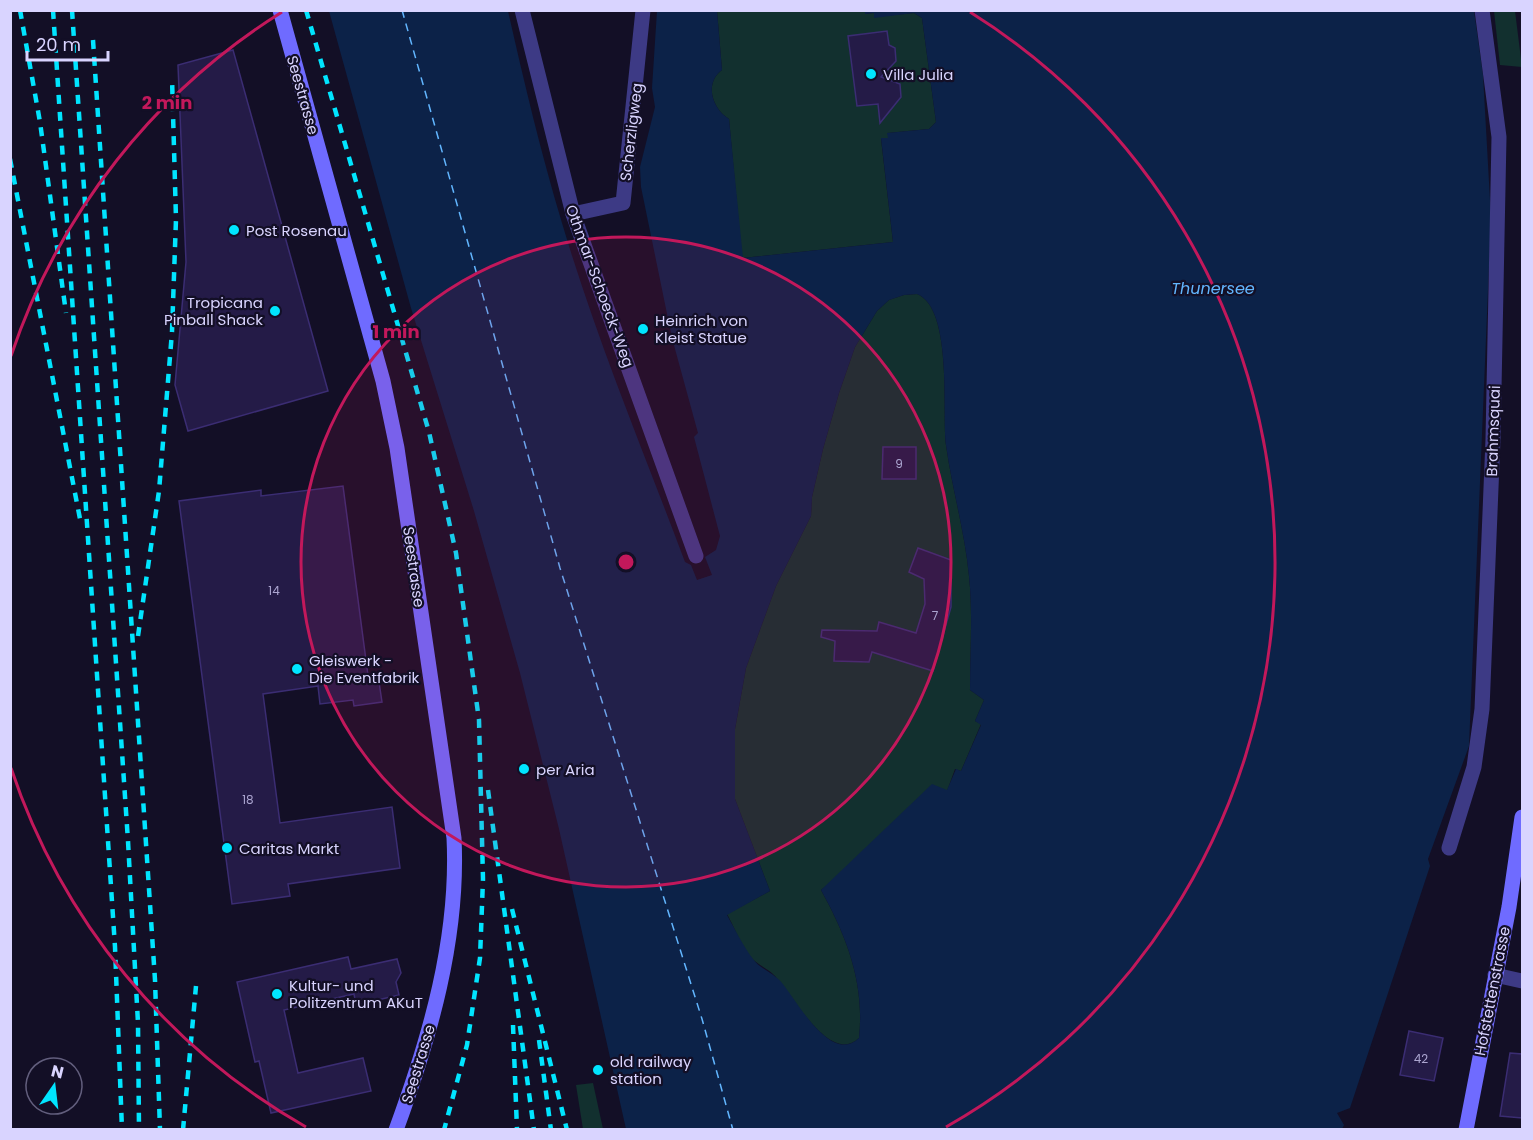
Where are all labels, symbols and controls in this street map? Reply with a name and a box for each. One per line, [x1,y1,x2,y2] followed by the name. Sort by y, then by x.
[27,24,108,62] scale bar
[36,32,81,57] text: 20 m
[282,53,324,137] street label: Seestrasse
[883,64,953,85] place label: Villa Julia
[864,67,878,81] marker: Villa Julia
[615,82,647,182] street label: Scherzligweg
[142,90,192,115] text: 2 min
[561,202,639,370] street label: Othmar-Schoeck-Weg
[246,220,347,241] place label: Post Rosenau
[227,223,241,237] marker: Post Rosenau
[1171,277,1255,300] water label: Thunersee
[164,292,263,330] place label: Tropicana Pinball Shack
[268,304,282,318] marker: Tropicana Pinball Shack
[655,310,748,348] place label: Heinrich von Kleist Statue
[372,319,420,344] text: 1 min
[636,322,650,336] marker: Heinrich von Kleist Statue
[1481,385,1505,477] street label: Brahmsquai
[895,455,903,472] house number: 9
[398,525,430,609] street label: Seestrasse
[616,552,636,572] centre of rings
[268,582,280,599] house number: 14
[932,607,939,624] house number: 7
[309,650,420,688] place label: Gleiswerk - Die Eventfabrik
[290,662,304,676] marker: Gleiswerk - Die Eventfabrik
[536,759,595,780] place label: per Aria
[517,762,531,776] marker: per Aria
[242,791,254,808] house number: 18
[239,838,339,859] place label: Caritas Markt
[220,841,234,855] marker: Caritas Markt
[1469,925,1515,1057] street label: Hofstettenstrasse
[289,975,423,1013] place label: Kultur- und Politzentrum AKuT
[270,987,284,1001] marker: Kultur- und Politzentrum AKuT
[396,1022,440,1106] street label: Seestrasse
[1414,1050,1428,1067] house number: 42
[610,1051,692,1089] place label: old railway station
[24,1056,84,1116] north arrow
[49,1059,66,1085] text: N
[591,1063,605,1077] marker: old railway station

